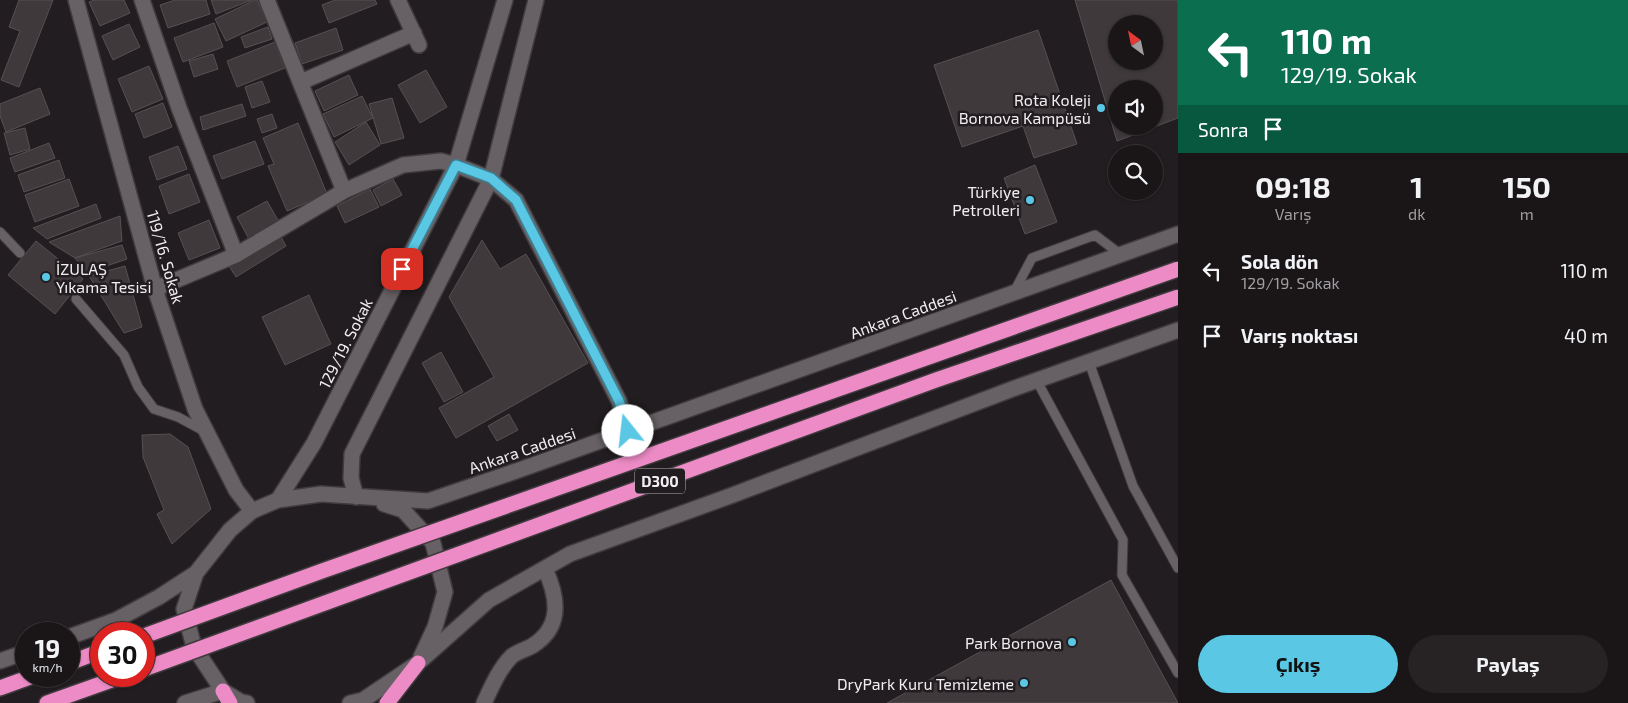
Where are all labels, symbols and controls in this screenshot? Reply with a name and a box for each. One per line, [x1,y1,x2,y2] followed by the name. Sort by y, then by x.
[1108,15,1162,70] north arrow
[1108,15,1163,200] map controls
[1281,19,1372,61] text: 110 m
[1198,20,1263,85] icon: left
[1281,61,1417,87] text: 129/19. Sokak
[1108,80,1163,135] button: sound
[959,90,1091,127] place label: Rota Koleji Bornova Kampüsü
[1095,102,1107,114] marker: Rota Koleji Bornova Kampüsü
[1259,115,1287,143] icon: arrive
[1198,118,1249,141] text: Sonra
[1108,145,1163,200] button: search
[1255,168,1331,204] text: 09:18
[1410,168,1423,204] text: 1
[1502,168,1551,204] text: 150
[952,182,1020,219] place label: Türkiye Petrolleri
[1024,194,1036,206] marker: Türkiye Petrolleri
[1275,204,1311,223] text: Varış
[1408,204,1425,223] text: dk
[1520,204,1534,223] text: m
[144,208,188,306] street label: 119/16. Sokak
[381,248,423,290] pin
[1241,250,1318,273] text: Sola dön
[388,255,416,283] icon: arrive
[1198,257,1226,285] icon: left
[56,259,151,296] place label: İZULAŞ Yıkama Tesisi
[1561,259,1608,282] text: 110 m
[40,271,52,283] marker: İZULAŞ Yıkama Tesisi
[1241,273,1340,292] text: 129/19. Sokak
[847,286,959,342] street label: Ankara Caddesi
[314,295,376,391] street label: 129/19. Sokak
[1198,322,1226,350] icon: arrive
[1241,324,1358,347] text: Varış noktası
[1564,324,1608,347] text: 40 m
[601,404,653,456] position arrow
[466,423,578,477] street label: Ankara Caddesi
[635,468,685,494] road number: D300
[90,622,155,687] speed limit sign: 30
[35,633,60,663] text: 19
[965,633,1062,652] place label: Park Bornova
[1198,635,1398,693] button: Çıkış
[1408,635,1608,693] button: Paylaş
[1066,636,1078,648] marker: Park Bornova
[33,660,62,674] text: km/h
[837,674,1014,693] place label: DryPark Kuru Temizleme
[1018,677,1030,689] marker: DryPark Kuru Temizleme

